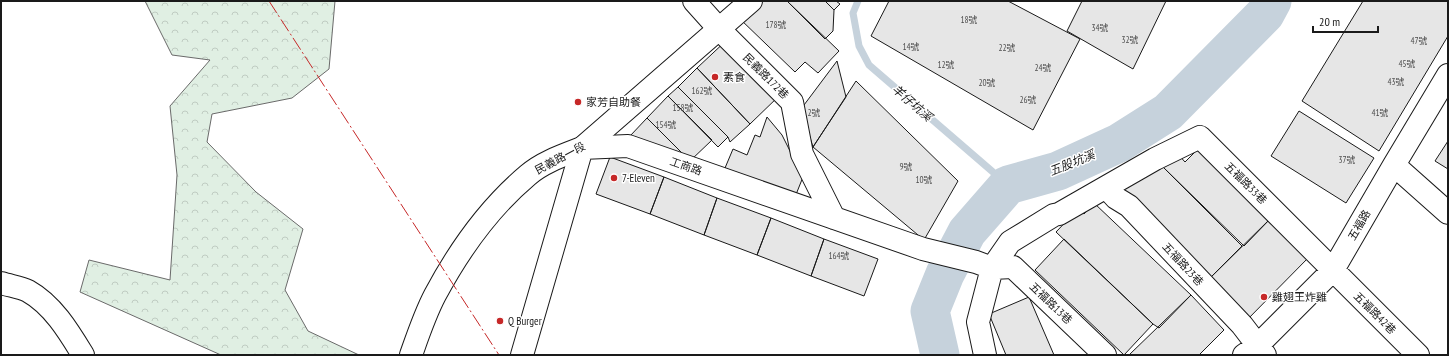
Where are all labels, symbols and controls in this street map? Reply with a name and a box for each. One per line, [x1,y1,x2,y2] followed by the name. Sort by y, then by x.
[1313,8,1378,34] scale bar
[960,14,978,25] house number: 18號
[1319,14,1340,29] text: 20 m
[765,19,787,30] house number: 178號
[1091,22,1109,33] house number: 34號
[1121,34,1139,45] house number: 32號
[1410,35,1428,46] house number: 47號
[902,41,920,52] house number: 14號
[998,42,1016,53] house number: 22號
[740,50,792,102] street label: 民義路172巷
[1398,58,1416,69] house number: 45號
[937,59,955,70] house number: 12號
[1034,62,1052,73] house number: 24號
[723,70,745,84] place label: 素食
[710,72,720,82] marker: 素食
[1387,76,1405,87] house number: 43號
[978,77,996,88] house number: 20號
[889,81,937,125] water label: 羊仔坑溪
[691,85,713,96] house number: 162號
[1019,94,1037,105] house number: 26號
[586,95,641,109] place label: 家芳自助餐
[573,97,583,107] marker: 家芳自助餐
[672,102,694,113] house number: 158號
[807,107,821,118] house number: 2號
[1371,107,1389,118] house number: 41號
[655,119,677,130] house number: 154號
[532,139,588,177] street label: 民義路一段
[1047,146,1099,178] water label: 五股坑溪
[668,154,704,178] street label: 工商路
[1338,154,1356,165] house number: 37號
[1222,159,1270,207] street label: 五福路33巷
[899,161,913,172] house number: 9號
[622,171,655,185] place label: 7-Eleven
[609,173,619,183] marker: 7-Eleven
[915,174,933,185] house number: 10號
[1345,207,1373,243] street label: 五福路
[1159,240,1207,288] street label: 五福路23巷
[828,250,850,261] house number: 164號
[1027,279,1075,327] street label: 五福路13巷
[1351,289,1399,337] street label: 五福路42巷
[1272,290,1327,304] place label: 雞翅王炸雞
[1259,292,1269,302] marker: 雞翅王炸雞
[508,314,542,328] place label: Q Burger
[495,316,505,326] marker: Q Burger

